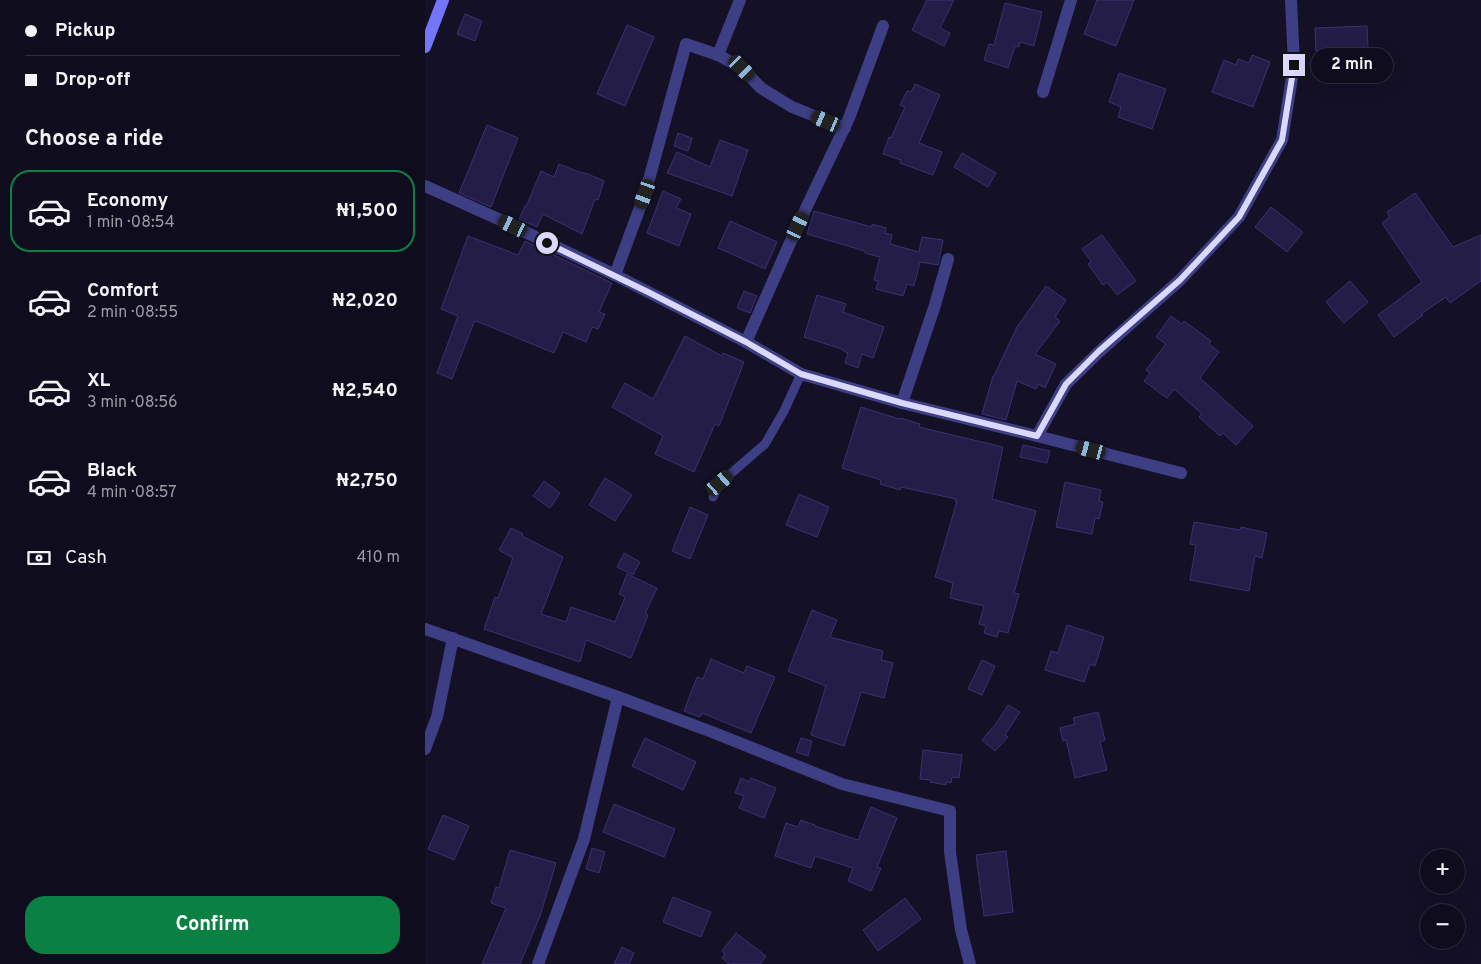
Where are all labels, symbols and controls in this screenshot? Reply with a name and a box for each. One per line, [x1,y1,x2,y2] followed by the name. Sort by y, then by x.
[55,19,115,43] text: Pickup
[1311,48,1394,82] callout: 2 min
[726,52,757,84] car
[1283,54,1305,76] route end
[1331,55,1373,75] text: 2 min
[55,68,130,92] text: Drop-off
[809,108,842,134] car
[25,126,163,153] text: Choose a ride
[632,177,657,211] car
[27,189,72,234] icon: car
[87,189,168,213] text: Economy
[336,199,398,223] text: ₦1,500
[784,209,811,243] car
[87,213,175,233] text: 1 min · 08:54
[496,213,529,239] car
[536,232,558,254] route start
[27,279,72,324] icon: car
[87,279,159,303] text: Comfort
[332,289,398,313] text: ₦2,020
[87,303,178,323] text: 2 min · 08:55
[27,369,72,414] icon: car
[87,369,110,393] text: XL
[332,379,398,403] text: ₦2,540
[87,393,178,413] text: 3 min · 08:56
[1074,439,1107,461] car
[27,459,72,504] icon: car
[87,459,137,483] text: Black
[703,467,736,499] car
[336,469,398,493] text: ₦2,750
[87,483,177,503] text: 4 min · 08:57
[25,544,53,572] icon: cash
[65,546,107,570] text: Cash
[357,548,400,568] text: 410 m
[1420,849,1465,949] map controls
[1420,849,1465,894] button: +
[25,896,400,954] button: Confirm
[1420,904,1465,949] button: −

